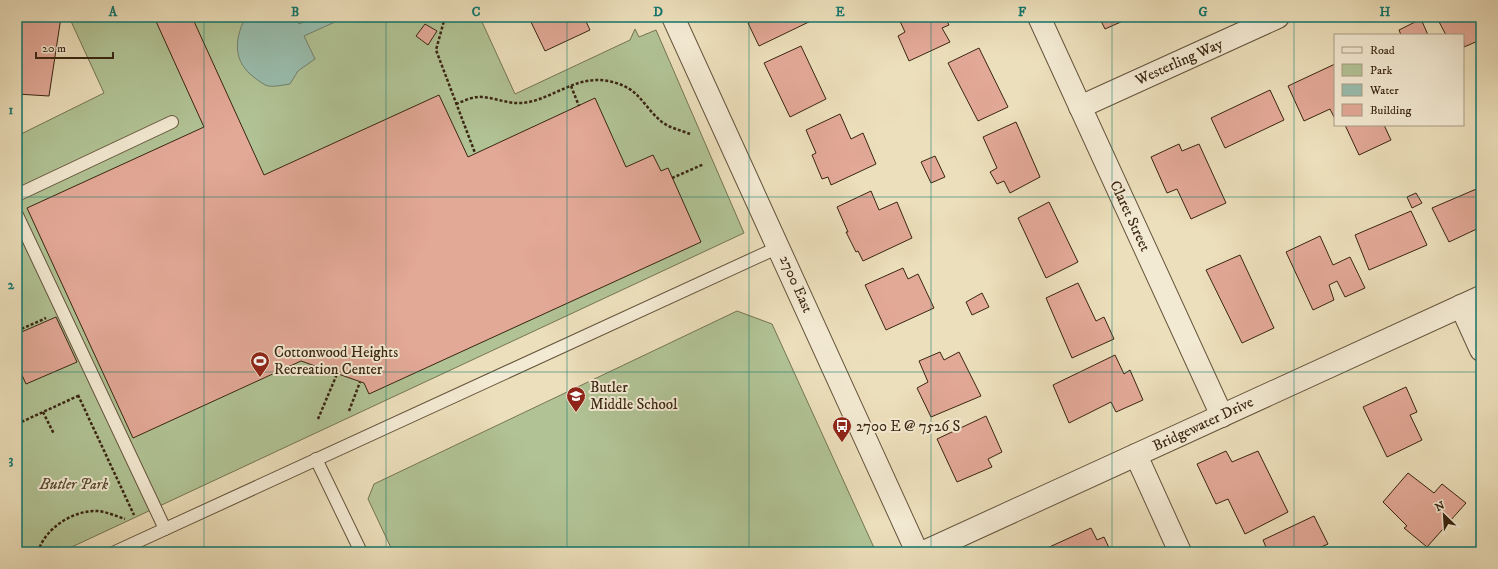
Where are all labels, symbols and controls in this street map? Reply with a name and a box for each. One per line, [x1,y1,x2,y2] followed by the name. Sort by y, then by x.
[108,4,118,20] text: A
[291,4,299,20] text: B
[472,4,481,20] text: C
[653,4,663,20] text: D
[835,4,845,20] text: E
[1018,4,1027,20] text: F
[1198,4,1208,20] text: G
[1380,4,1391,20] text: H
[36,34,113,60] scale bar
[1131,34,1226,90] street label: Westerling Way
[1334,34,1464,126] legend
[42,41,66,56] text: 20 m
[1370,43,1395,58] text: Road
[1370,63,1392,78] text: Park
[1369,83,1399,98] text: Water
[9,102,14,118] text: 1
[1370,103,1411,118] text: Building
[1105,177,1155,255] street label: Claret Street
[775,252,817,316] street label: 2700 East
[8,277,15,293] text: 2
[274,343,398,379] place label: Cottonwood Heights Recreation Center
[249,350,271,378] sports icon: Cottonwood Heights Recreation Center
[590,378,678,414] place label: Butler Middle School
[565,385,587,413] school or university icon: Butler Middle School
[1150,392,1256,456] street label: Bridgewater Drive
[831,415,853,443] bus stop icon: 2700 E @ 7526 S
[856,417,960,436] place label: 2700 E @ 7526 S
[9,452,14,468] text: 3
[39,475,109,494] park label: Butler Park
[1424,495,1464,535] north arrow
[1433,499,1447,515] text: N

